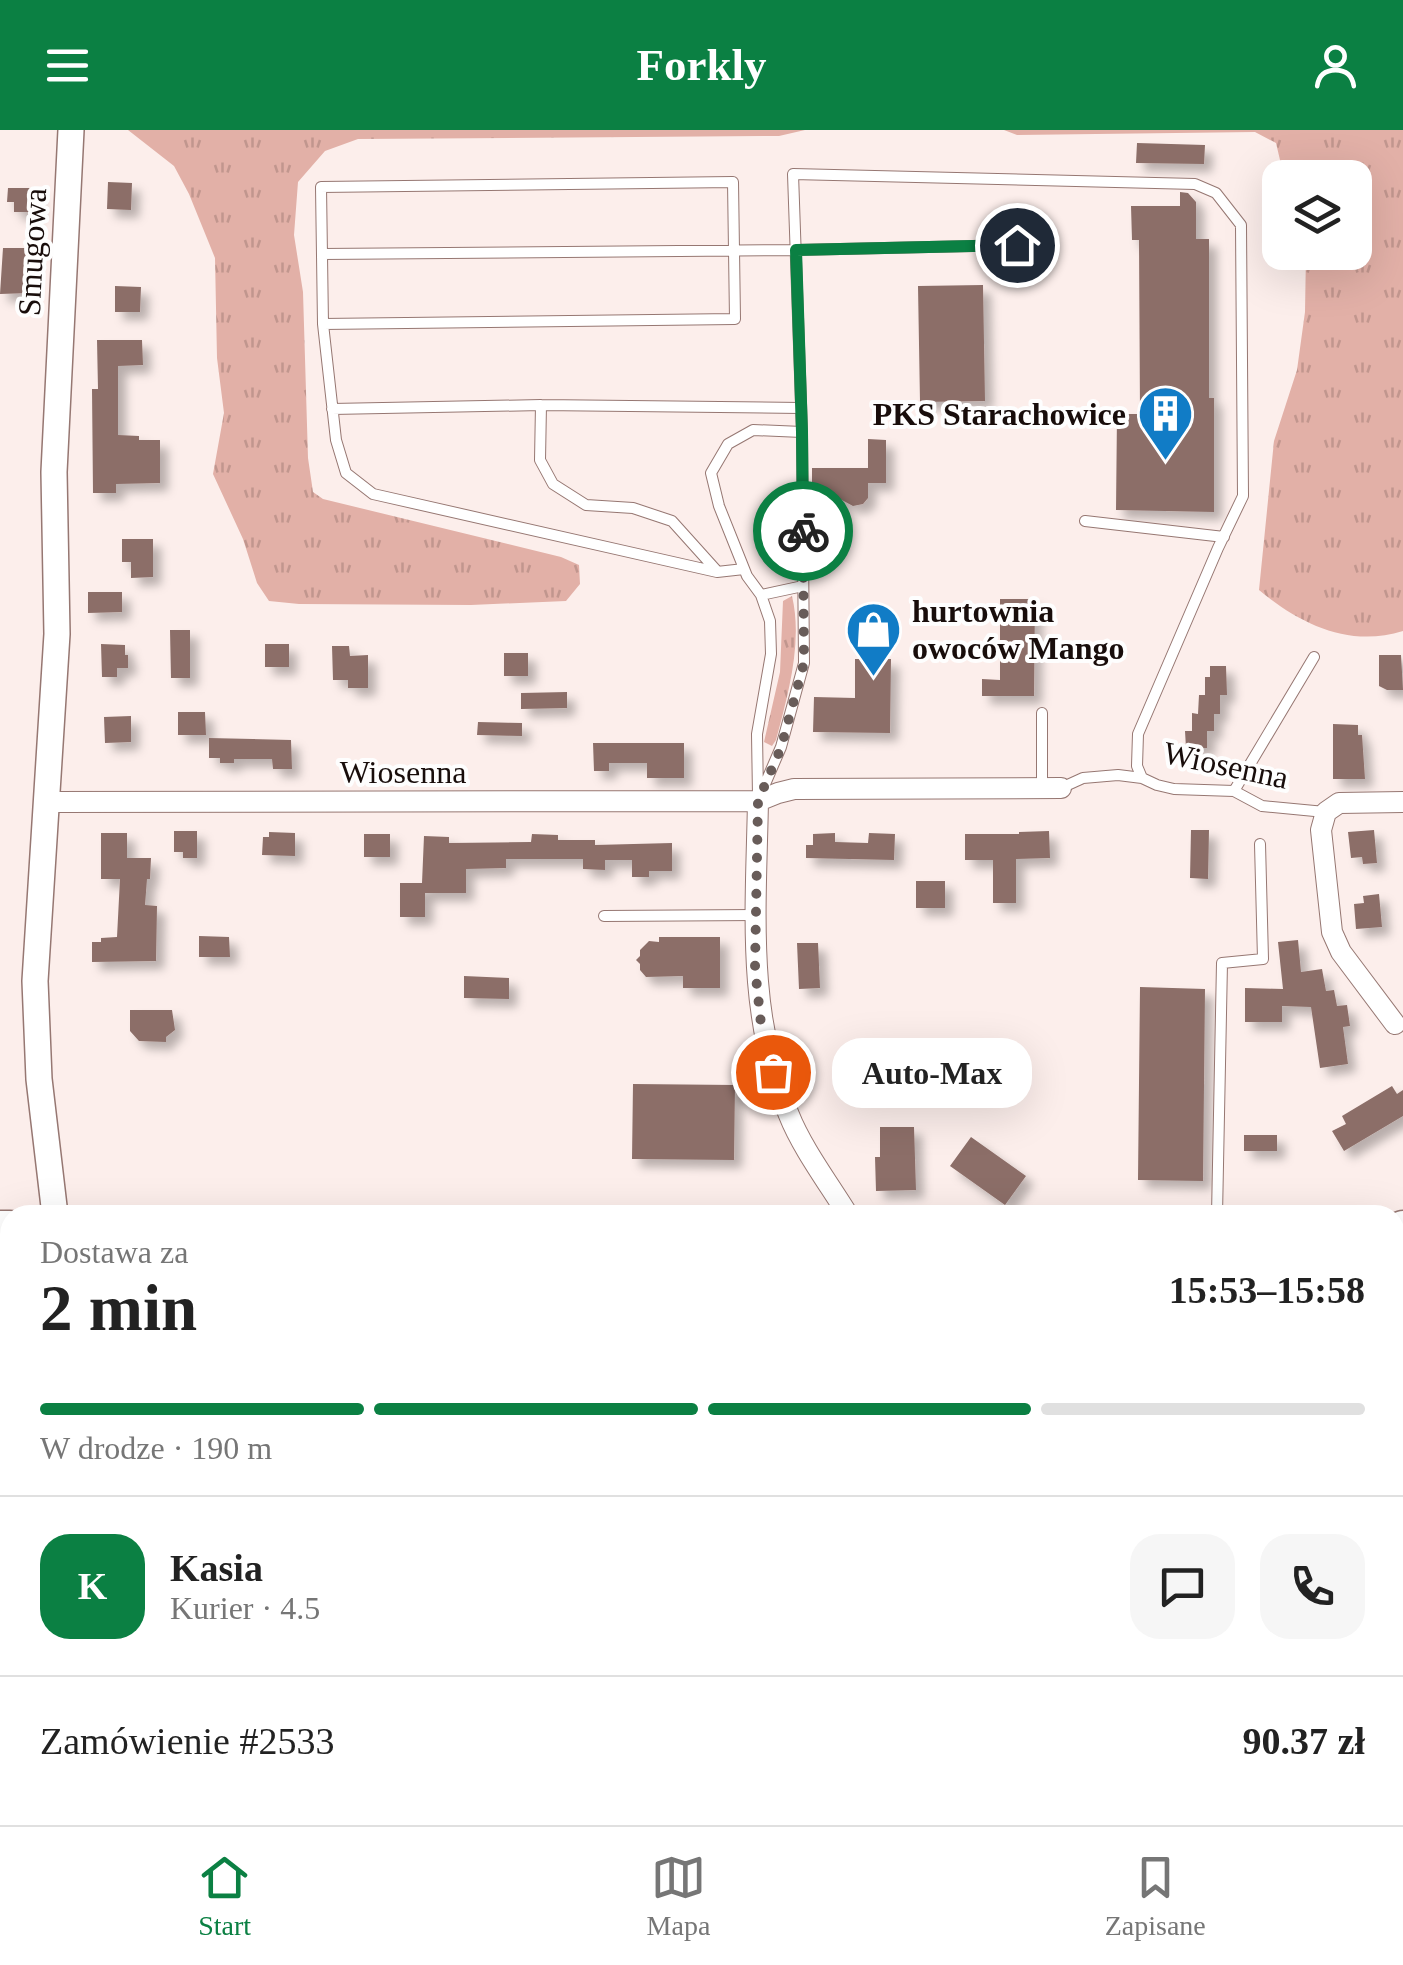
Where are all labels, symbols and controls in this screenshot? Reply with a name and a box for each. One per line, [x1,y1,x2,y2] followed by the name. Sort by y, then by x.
[40,38,95,93] icon: menu
[1308,38,1363,93] icon: person
[637,40,767,90] text: Forkly
[1262,160,1372,270] map controls
[1262,160,1372,270] button: layers
[11,187,53,317] street label: Smugowa
[975,203,1060,288] pin
[990,218,1045,273] icon: home
[1135,384,1195,463] building icon: PKS Starachowice
[873,396,1126,432] place label: PKS Starachowice
[753,481,853,581] courier
[776,504,831,559] icon: bike
[912,593,1124,666] place label: hurtownia owoców Mango
[843,599,903,678] shop icon: hurtownia owoców Mango
[1160,734,1292,796] street label: Wiosenna
[340,754,466,790] street label: Wiosenna
[731,1030,816,1115] pin
[833,1037,1033,1107] callout: Auto-Max
[746,1045,801,1100] icon: bag
[862,1055,1002,1091] text: Auto-Max
[40,1234,188,1270] text: Dostawa za
[1169,1269,1365,1311] text: 15:53–15:58
[40,1272,197,1344] text: 2 min
[40,1430,272,1466] text: W drodze · 190 m
[1130,1534,1235,1639] button: chat
[1260,1534,1365,1639] button: phone
[170,1547,263,1589] text: Kasia
[78,1565,107,1607] text: K
[170,1590,320,1626] text: Kurier · 4.5
[40,1720,334,1762] text: Zamówienie #2533
[1243,1720,1365,1762] text: 90.37 zł
[197,1850,252,1942] tab: Start
[647,1850,710,1942] tab: Mapa
[1105,1850,1206,1942] tab: Zapisane

